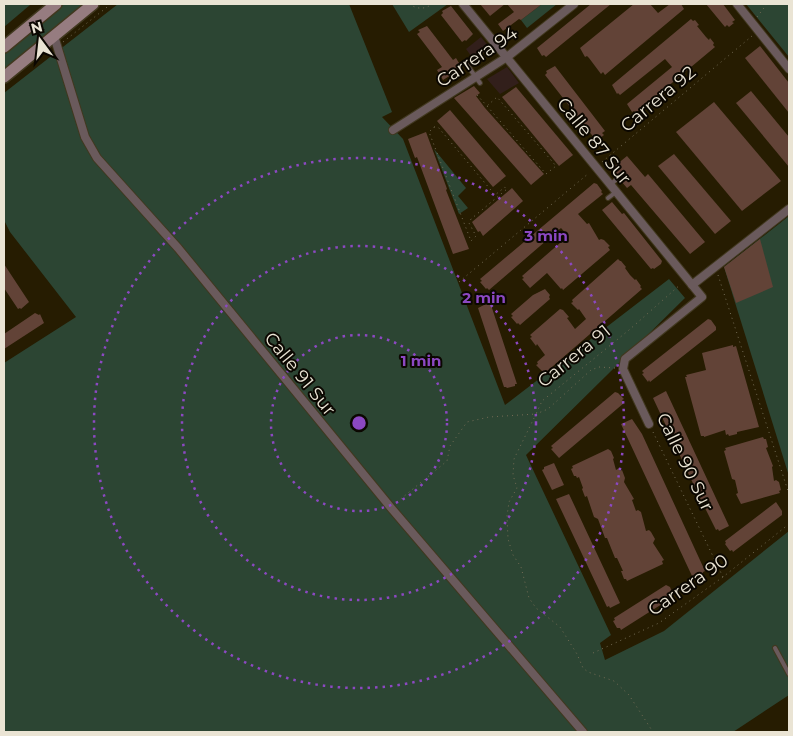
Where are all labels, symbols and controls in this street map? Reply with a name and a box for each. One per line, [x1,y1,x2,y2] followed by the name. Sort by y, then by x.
[15,15,65,65] north arrow
[29,17,44,38] text: N
[432,22,522,92] street label: Carrera 94
[616,61,700,137] street label: Carrera 92
[552,93,636,189] street label: Calle 87 Sur
[523,226,568,245] text: 3 min
[462,288,506,307] text: 2 min
[533,320,615,392] street label: Carrera 91
[260,328,340,420] street label: Calle 91 Sur
[401,351,441,370] text: 1 min
[652,409,718,515] street label: Calle 90 Sur
[350,414,368,432] centre of rings
[644,549,732,621] street label: Carrera 90

